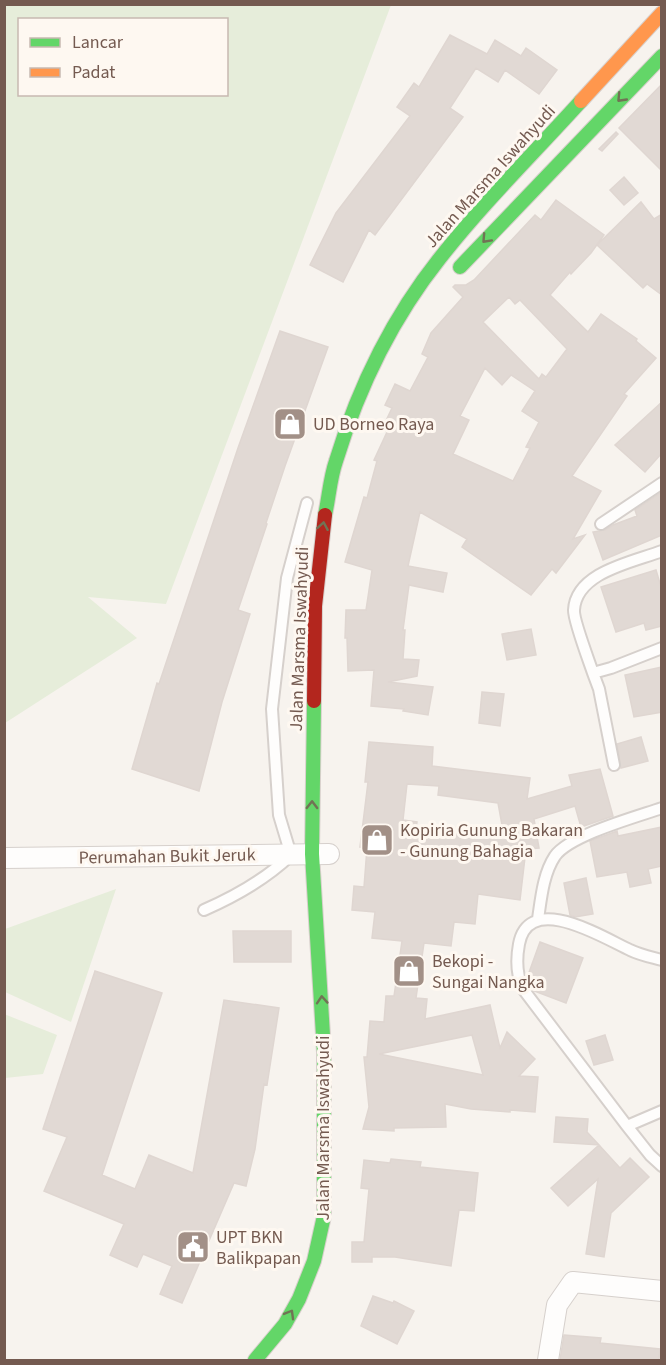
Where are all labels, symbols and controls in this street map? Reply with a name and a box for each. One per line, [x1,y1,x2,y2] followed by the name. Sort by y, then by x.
[18,18,228,96] legend
[72,30,124,55] text: Lancar
[72,60,115,85] text: Padat
[617,91,628,101] one-way arrow
[419,99,561,253] street label: Jalan Marsma Iswahyudi
[483,231,494,242] one-way arrow
[272,406,308,442] shop icon: UD Borneo Raya
[313,412,434,437] place label: UD Borneo Raya
[316,522,329,532] one-way arrow
[284,546,315,732] street label: Jalan Marsma Iswahyudi
[306,800,318,809] one-way arrow
[400,818,583,864] place label: Kopiria Gunung Bakaran - Gunung Bahagia
[359,822,395,858] shop icon: Kopiria Gunung Bakaran - Gunung Bahagia
[78,842,256,871] street label: Perumahan Bukit Jeruk
[432,949,545,995] place label: Bekopi - Sungai Nangka
[391,953,427,989] shop icon: Bekopi - Sungai Nangka
[316,995,329,1004] one-way arrow
[311,1036,336,1220] street label: Jalan Marsma Iswahyudi
[216,1225,301,1271] place label: UPT BKN Balikpapan
[175,1229,211,1265] public building icon: UPT BKN Balikpapan
[283,1310,295,1320] one-way arrow

